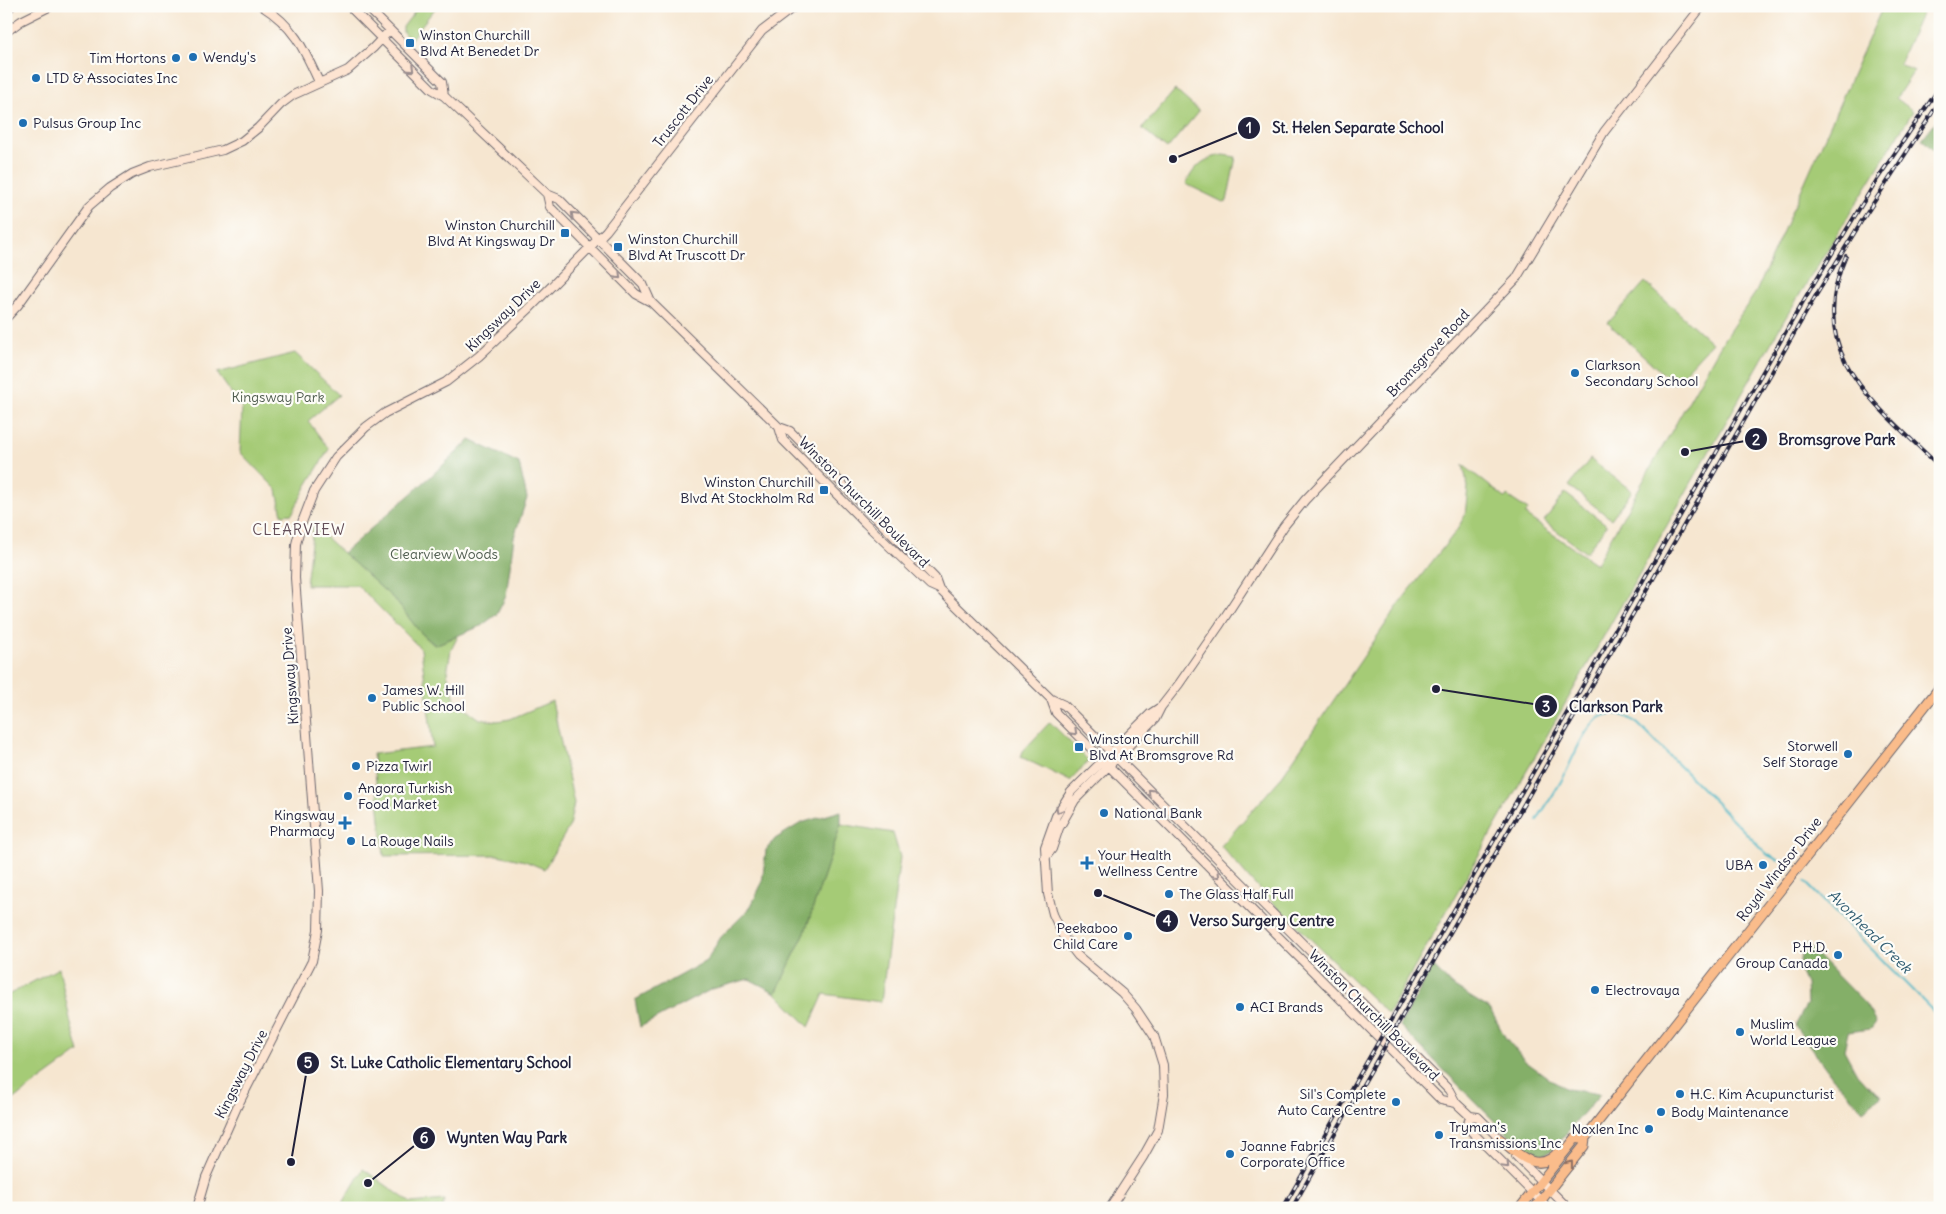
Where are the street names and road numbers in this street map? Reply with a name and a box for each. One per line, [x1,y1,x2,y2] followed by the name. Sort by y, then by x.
[649,71,717,151] street label: Truscott Drive
[462,275,544,355] street label: Kingsway Drive
[1383,306,1473,400] street label: Bromsgrove Road
[795,433,933,571] street label: Winston Churchill Boulevard
[278,627,302,725] street label: Kingsway Drive
[1733,813,1825,925] street label: Royal Windsor Drive
[1305,946,1443,1084] street label: Winston Churchill Boulevard
[211,1027,271,1121] street label: Kingsway Drive

